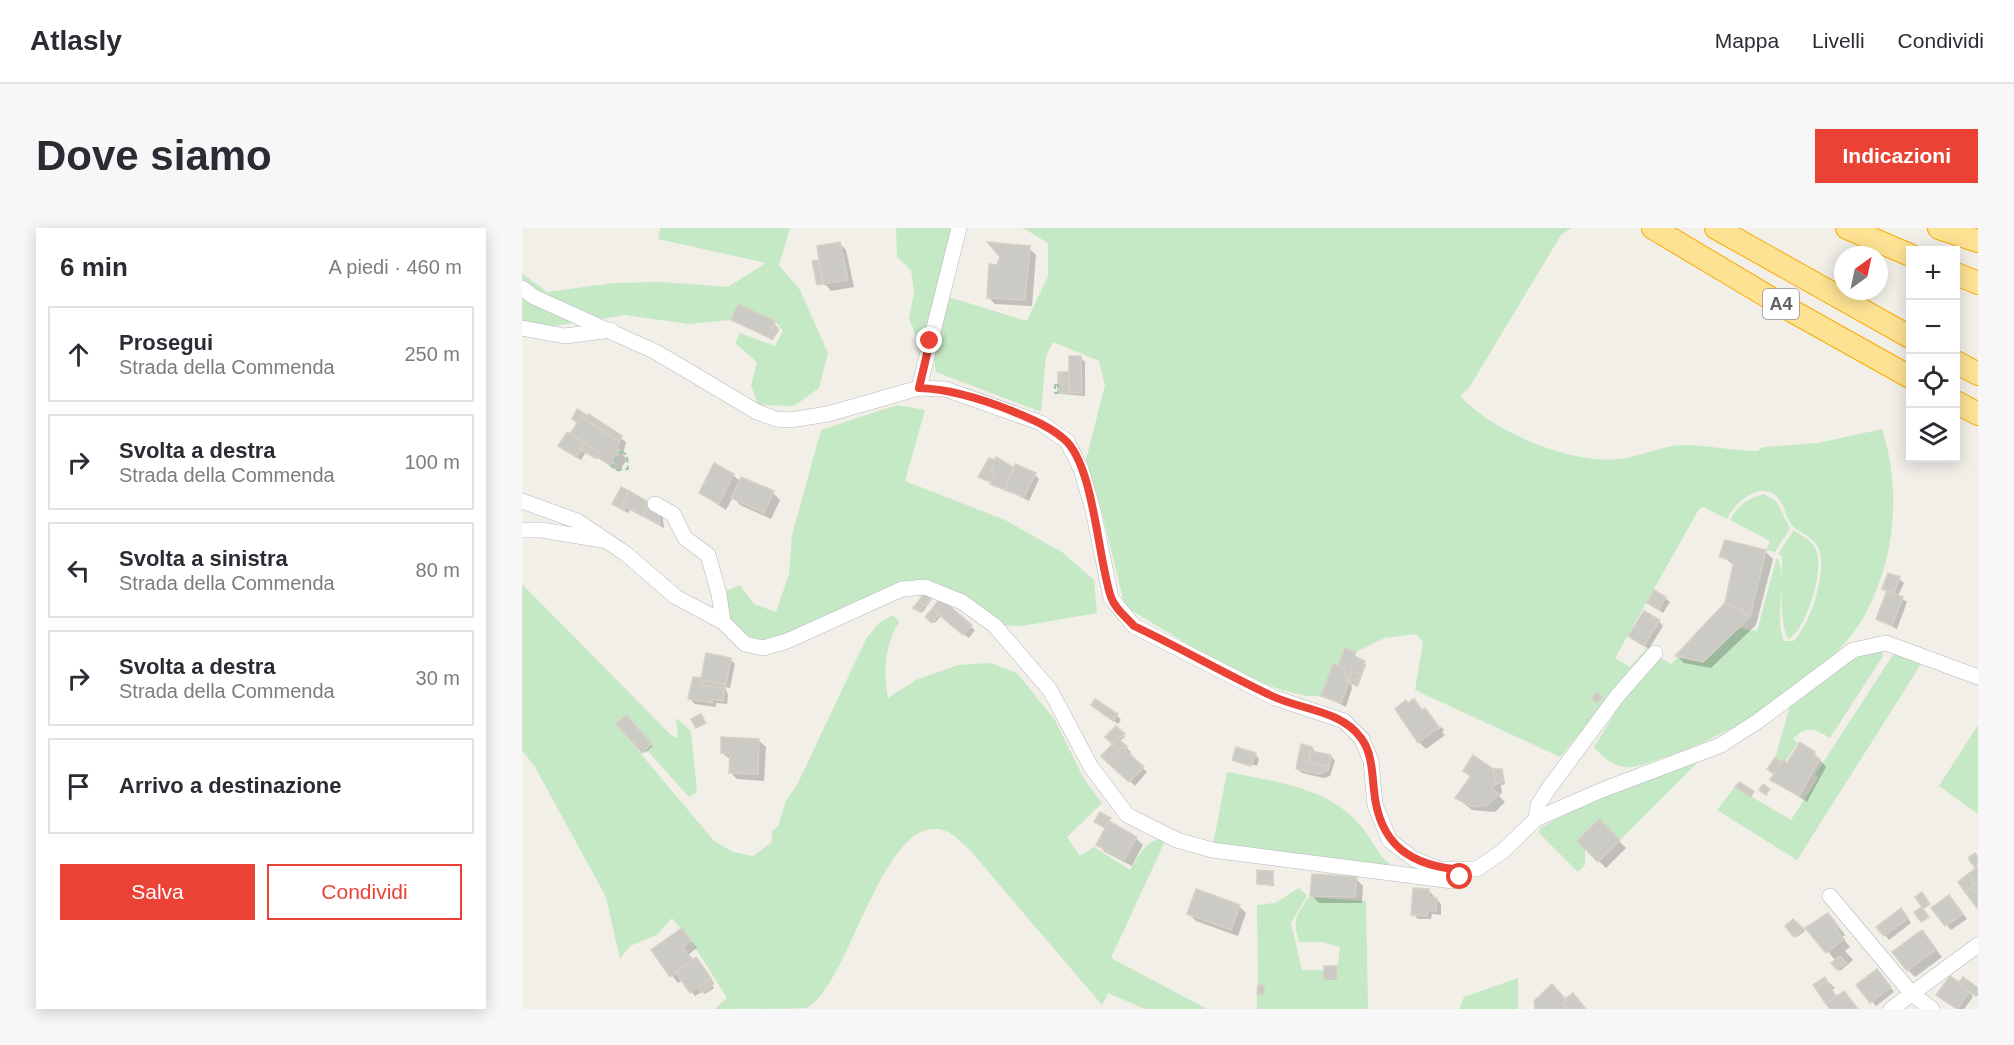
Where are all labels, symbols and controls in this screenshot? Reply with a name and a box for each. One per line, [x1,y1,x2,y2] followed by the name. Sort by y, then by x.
[30,25,122,56] text: Atlasly
[1715,29,1779,52] text: Mappa
[1812,29,1865,52] text: Livelli
[1898,29,1984,52] text: Condividi
[1815,129,1978,183] button: Indicazioni
[36,132,272,179] text: Dove siamo
[1834,246,1888,300] north arrow
[1906,246,1960,462] map controls
[1906,246,1960,300] button: +
[60,252,128,282] text: 6 min
[329,256,462,278] text: A piedi · 460 m
[1763,289,1799,319] road number: A4
[1906,300,1960,354] button: −
[916,327,942,353] route end
[119,330,213,355] text: Prosegui
[62,338,95,371] icon: ahead
[404,343,460,365] text: 250 m
[1906,354,1960,408] button: locate
[119,356,335,378] text: Strada della Commenda
[1906,408,1960,462] button: layers
[119,438,276,463] text: Svolta a destra
[62,446,95,479] icon: right
[404,451,460,473] text: 100 m
[119,464,335,486] text: Strada della Commenda
[119,546,288,571] text: Svolta a sinistra
[62,554,95,587] icon: left
[416,559,460,581] text: 80 m
[119,572,335,594] text: Strada della Commenda
[119,654,276,679] text: Svolta a destra
[62,662,95,695] icon: right
[416,667,460,689] text: 30 m
[119,680,335,702] text: Strada della Commenda
[62,770,95,803] icon: arrive
[119,773,342,798] text: Arrivo a destinazione
[1446,863,1472,889] route start
[60,864,255,920] button: Salva
[267,864,462,920] button: Condividi

